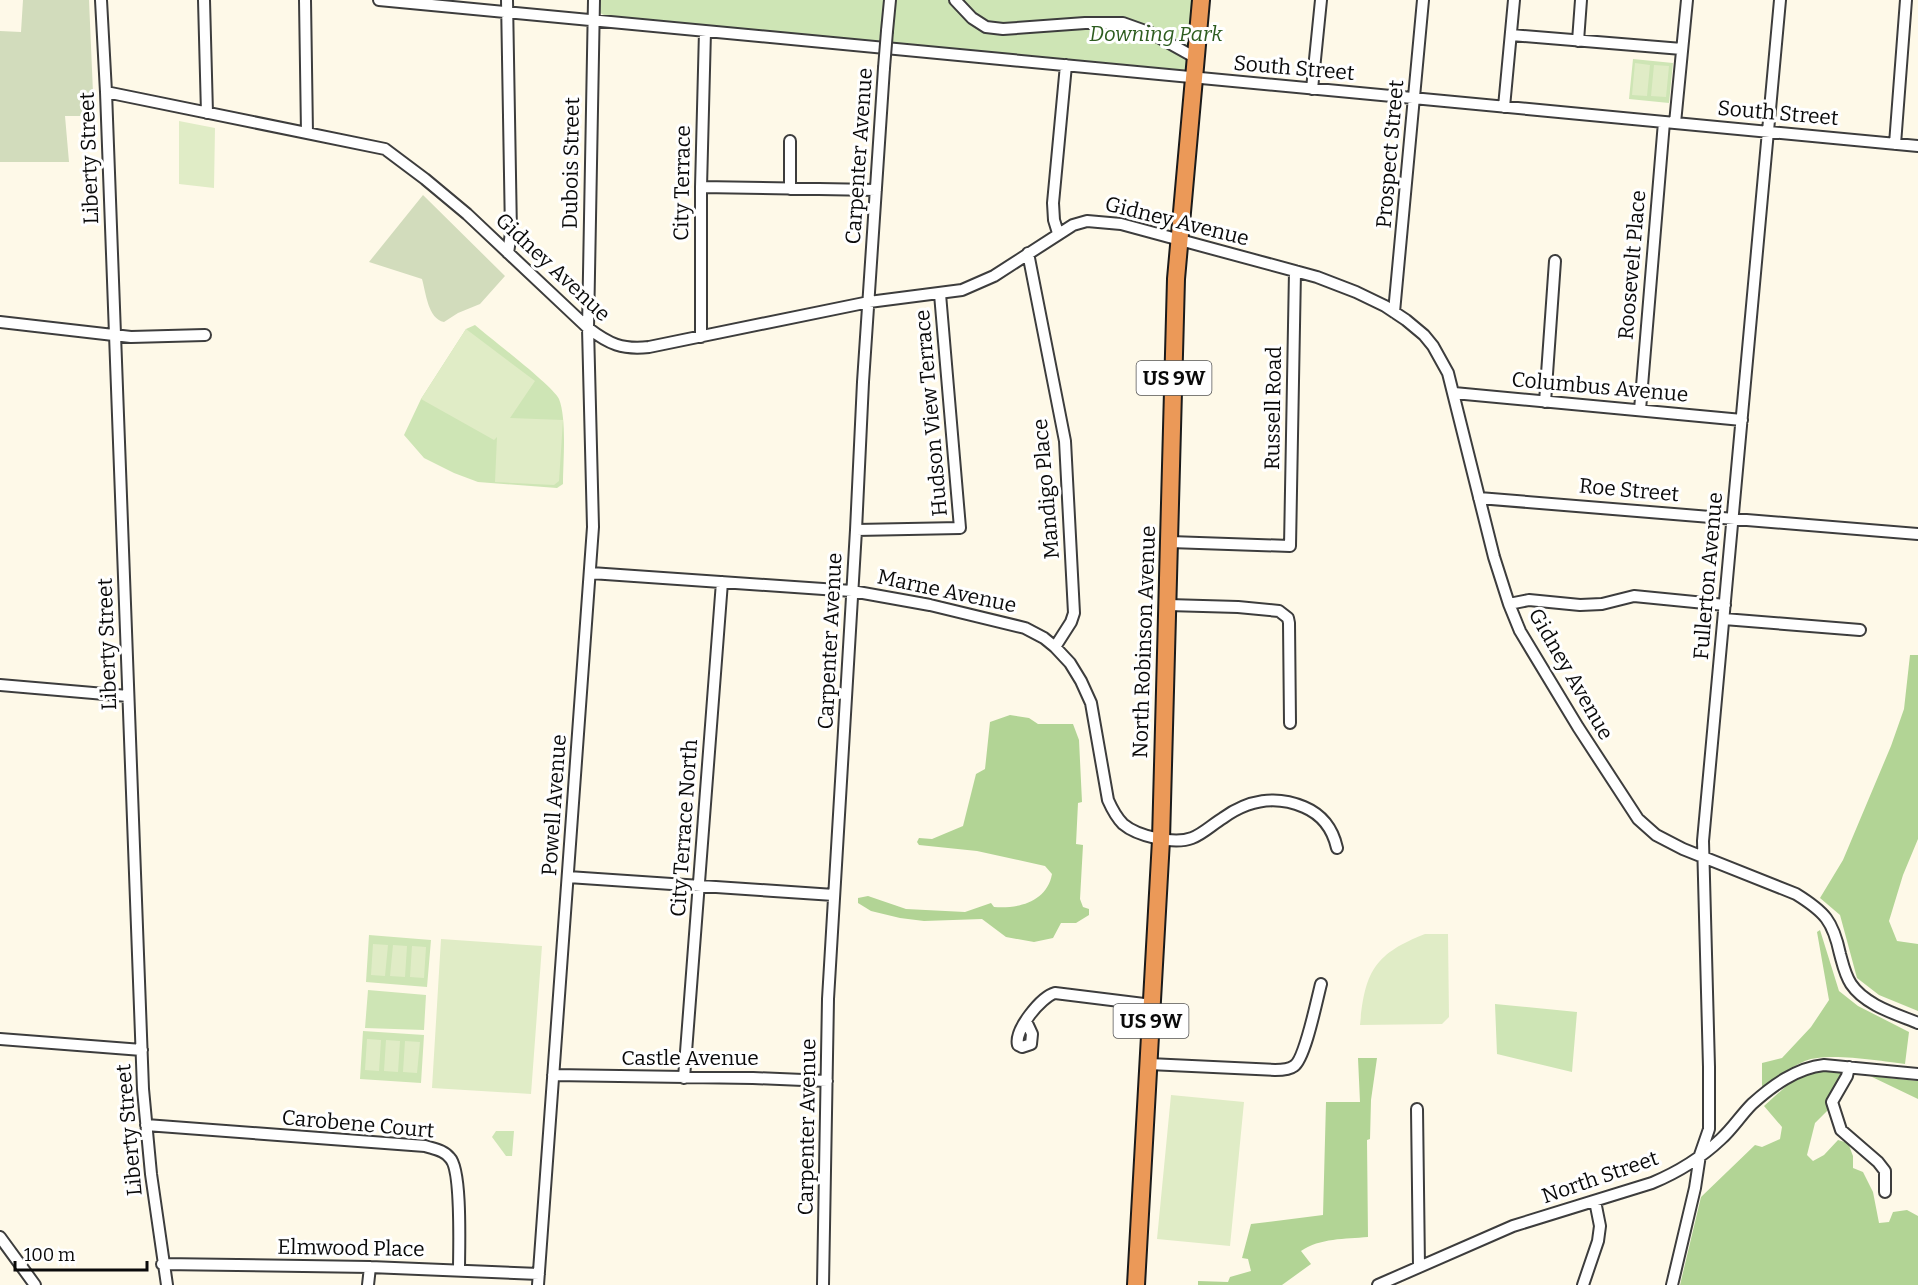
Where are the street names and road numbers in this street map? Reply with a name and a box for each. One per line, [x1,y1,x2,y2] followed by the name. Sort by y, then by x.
[1232,50,1356,86] street label: South Street
[840,67,878,245] street label: Carpenter Avenue
[1371,78,1409,229] street label: Prospect Street
[74,91,104,225] street label: Liberty Street
[1716,95,1840,131] street label: South Street
[557,96,585,229] street label: Dubois Street
[668,125,696,241] street label: City Terrace
[1613,189,1651,341] street label: Roosevelt Place
[1102,191,1252,251] street label: Gidney Avenue
[490,207,616,327] street label: Gidney Avenue
[909,309,953,517] street label: Hudson View Terrace
[1259,346,1287,470] street label: Russell Road
[1136,361,1212,395] road number: US 9W
[1511,366,1689,408] street label: Columbus Avenue
[1027,418,1065,560] street label: Mandigo Place
[1578,473,1681,507] street label: Roe Street
[1688,491,1728,661] street label: Fullerton Avenue
[1127,525,1161,759] street label: North Robinson Avenue
[812,552,848,730] street label: Carpenter Avenue
[875,564,1019,618] street label: Marne Avenue
[92,577,122,711] street label: Liberty Street
[1523,604,1619,744] street label: Gidney Avenue
[536,733,572,877] street label: Powell Avenue
[665,738,703,918] street label: City Terrace North
[1114,1004,1188,1038] road number: US 9W
[792,1038,822,1216] street label: Carpenter Avenue
[621,1045,759,1071] street label: Castle Avenue
[110,1063,148,1197] street label: Liberty Street
[281,1104,436,1144] street label: Carobene Court
[1538,1145,1662,1209] street label: North Street
[277,1234,425,1262] street label: Elmwood Place

